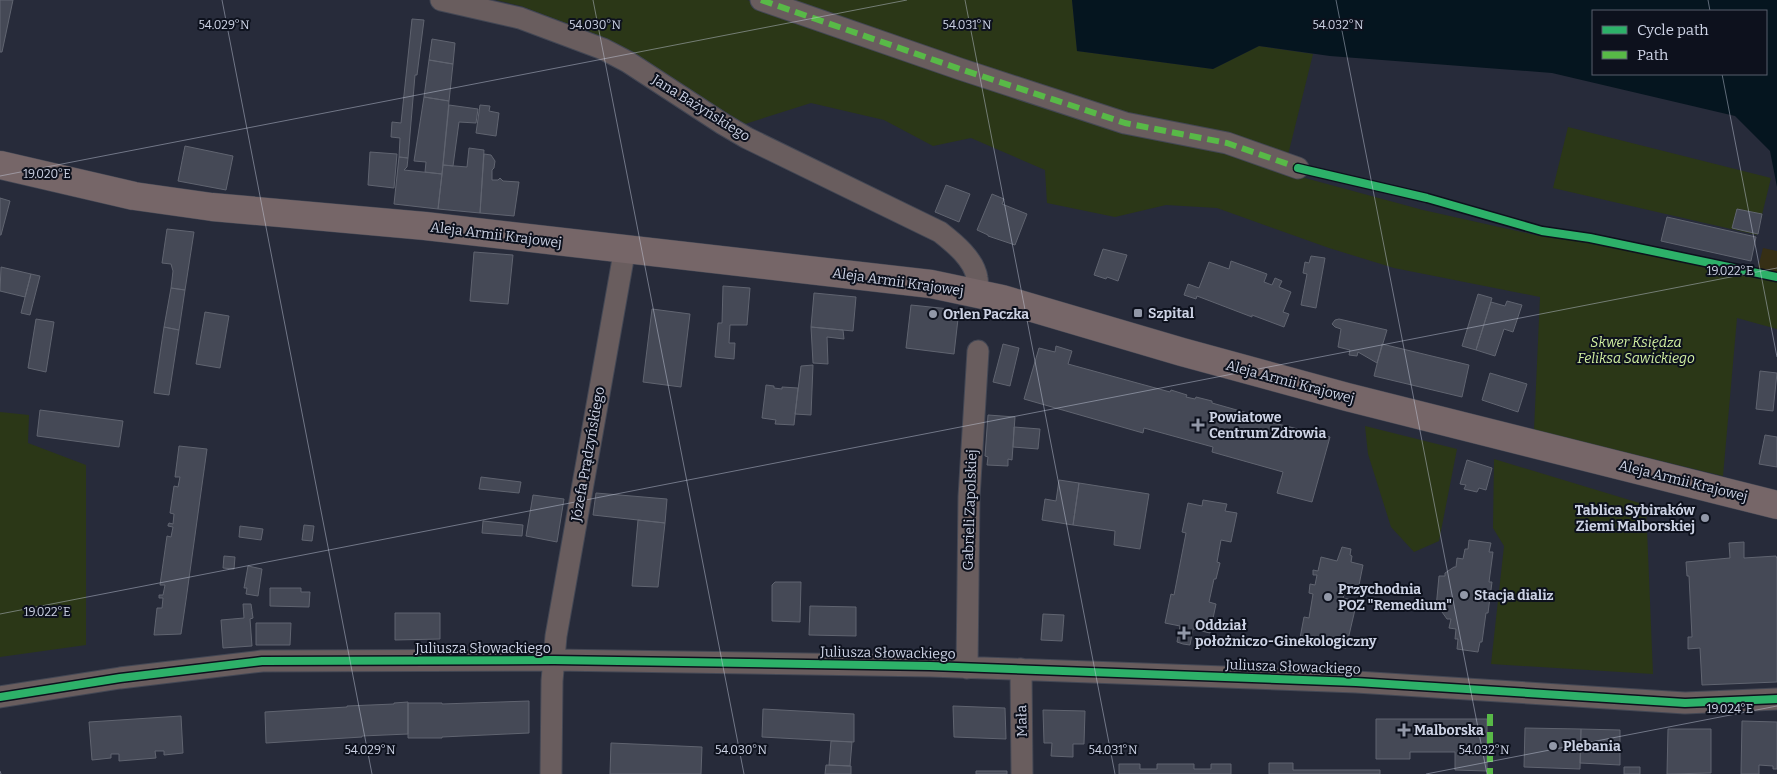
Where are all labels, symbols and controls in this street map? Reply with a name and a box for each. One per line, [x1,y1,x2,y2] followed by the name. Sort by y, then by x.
[1592,10,1767,75] legend
[198,18,250,32] text: 54.029°N
[569,18,622,32] text: 54.030°N
[943,18,992,32] text: 54.031°N
[1312,18,1364,32] text: 54.032°N
[1637,21,1709,39] text: Cycle path
[1637,46,1669,64] text: Path
[648,71,753,145] street label: Jana Bażyńskiego
[23,167,71,181] text: 19.020°E
[429,218,563,252] street label: Aleja Armii Krajowej
[831,264,965,300] street label: Aleja Armii Krajowej
[1707,264,1753,278] text: 19.022°E
[1148,305,1195,322] place label: Szpital
[943,306,1029,323] place label: Orlen Paczka
[1132,307,1144,319] marker: Szpital
[927,308,939,320] marker: Orlen Paczka
[1577,334,1695,367] park label: Skwer Księdza Feliksa Sawickiego
[1224,357,1356,407] street label: Aleja Armii Krajowej
[568,385,608,524] street label: Józefa Prądzyńskiego
[1209,409,1326,442] place label: Powiatowe Centrum Zdrowia
[1191,418,1205,432] marker: Powiatowe Centrum Zdrowia
[959,449,981,571] street label: Gabrieli Zapolskiej
[1617,457,1749,505] street label: Aleja Armii Krajowej
[1575,502,1695,535] place label: Tablica Sybiraków Ziemi Malborskiej
[1699,512,1711,524] marker: Tablica Sybiraków Ziemi Malborskiej
[1338,581,1452,614] place label: Przychodnia POZ "Remedium"
[1474,587,1554,604] place label: Stacja dializ
[1458,589,1470,601] marker: Stacja dializ
[1322,591,1334,603] marker: Przychodnia POZ "Remedium"
[24,605,70,619] text: 19.022°E
[1195,617,1377,650] place label: Oddział położniczo-Ginekologiczny
[1177,626,1191,640] marker: Oddział położniczo-Ginekologiczny
[414,640,551,657] street label: Juliusza Słowackiego
[819,643,956,663] street label: Juliusza Słowackiego
[1224,656,1361,678] street label: Juliusza Słowackiego
[1707,702,1753,716] text: 19.024°E
[1013,704,1031,737] street label: Mała
[1414,722,1484,739] place label: Malborska
[1398,724,1410,736] marker: Malborska
[1563,738,1621,755] place label: Plebania
[1547,740,1559,752] marker: Plebania
[344,743,396,757] text: 54.029°N
[715,743,768,757] text: 54.030°N
[1089,743,1138,757] text: 54.031°N
[1458,743,1510,757] text: 54.032°N

